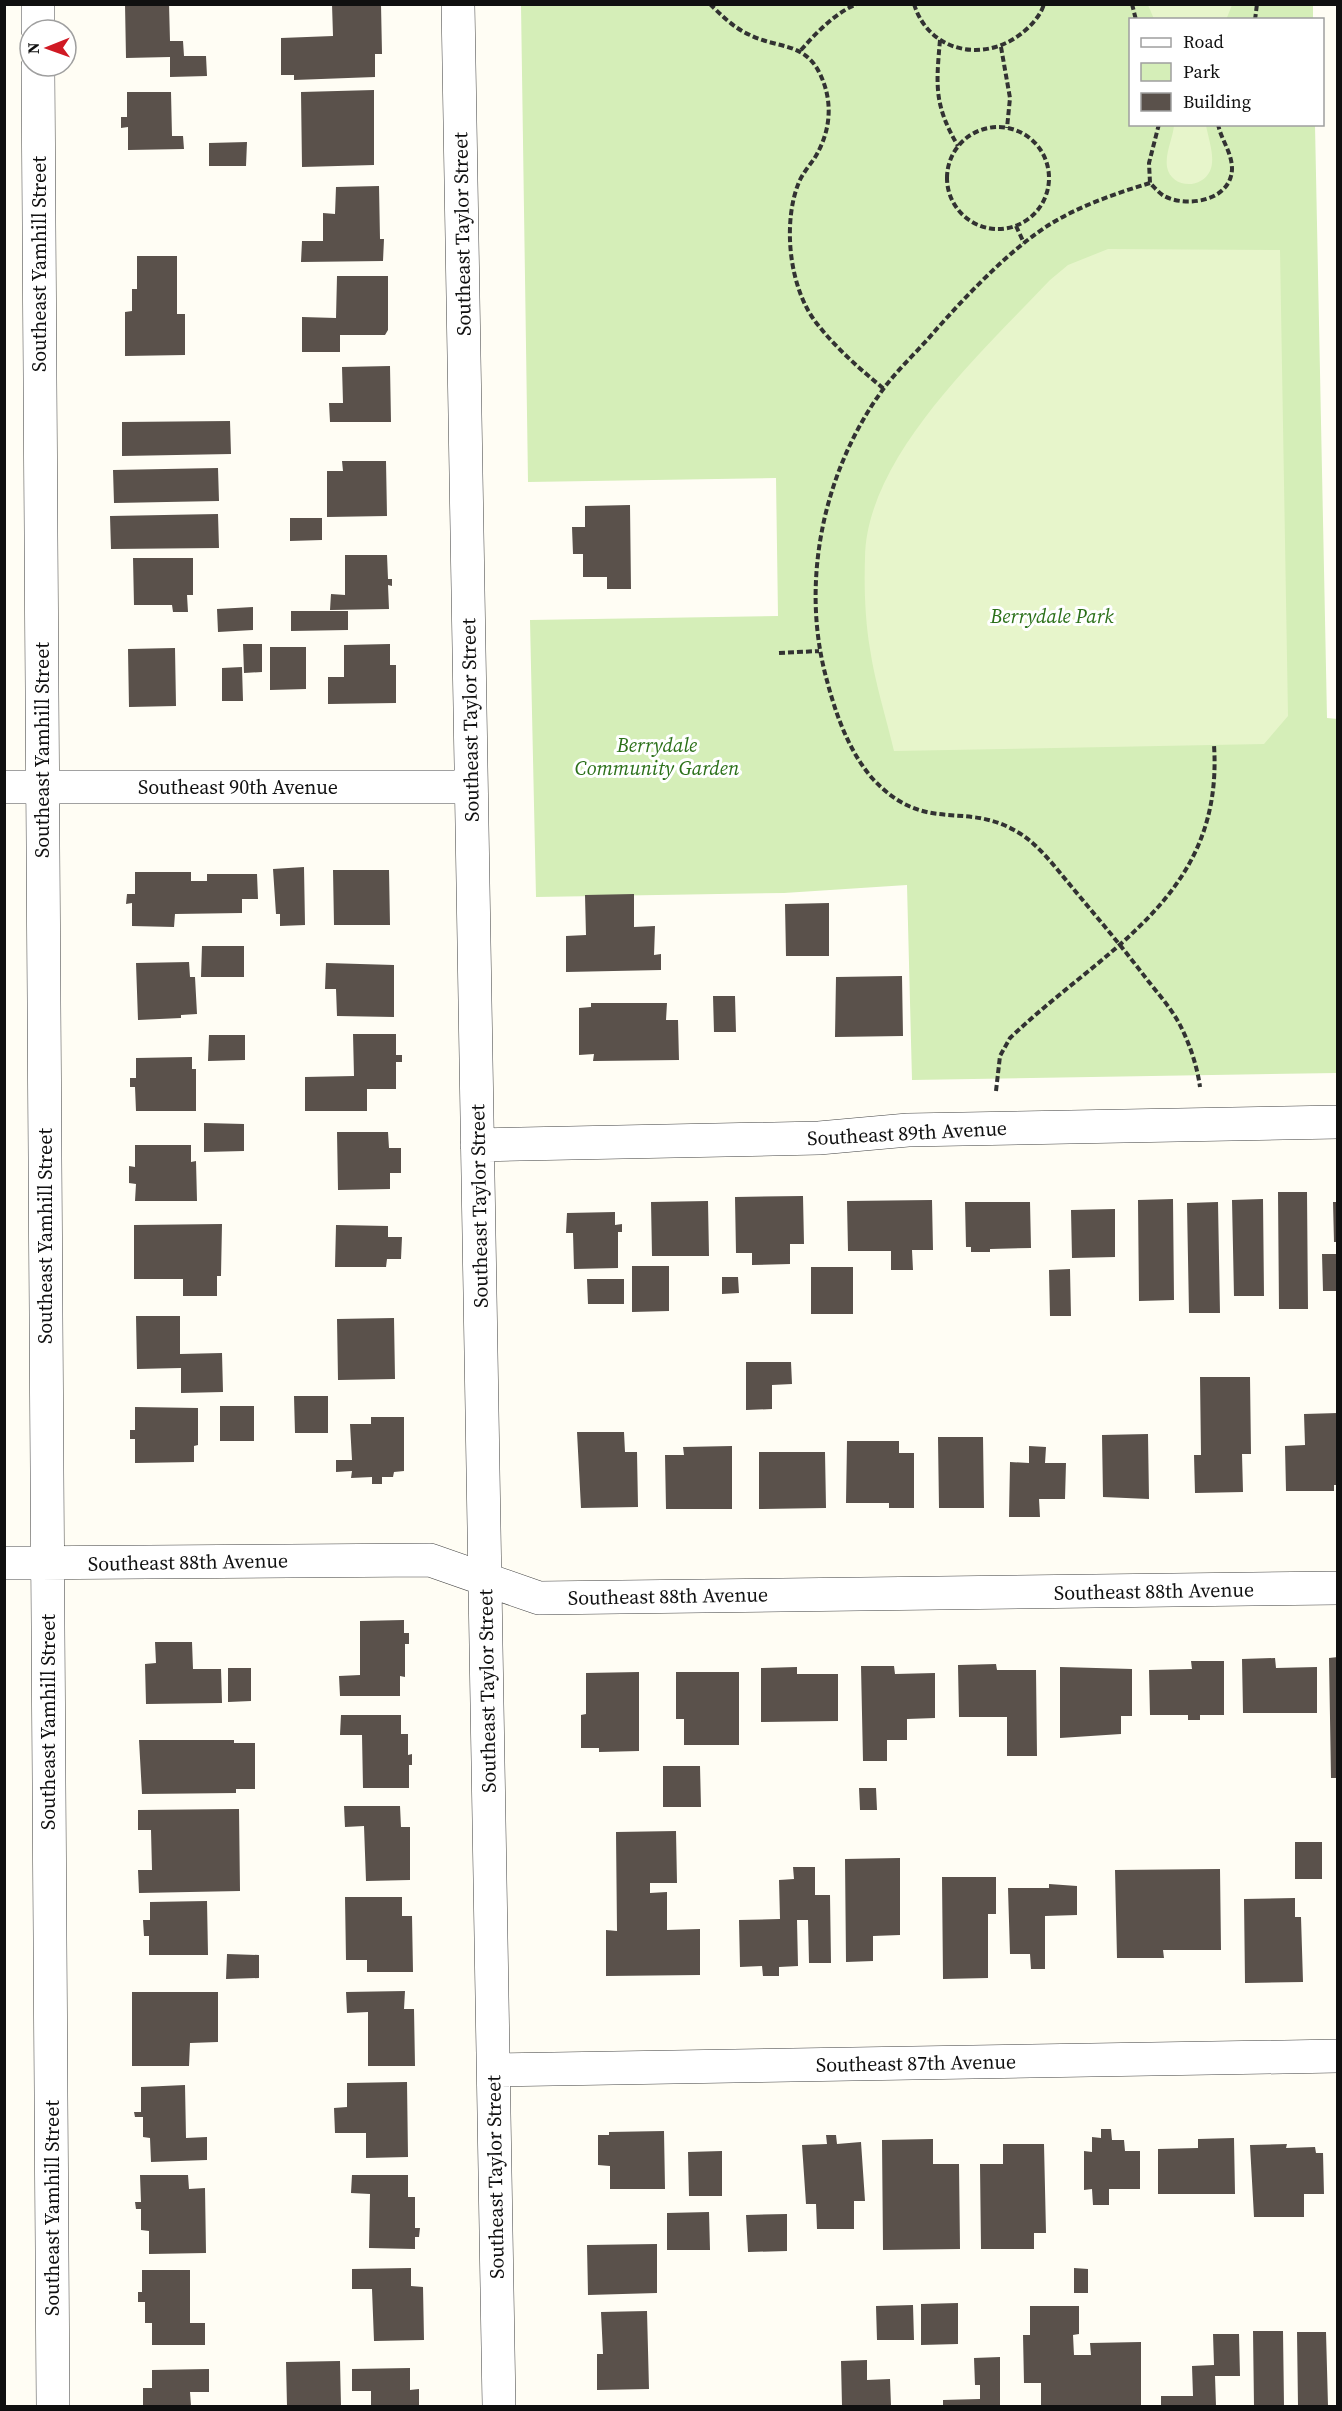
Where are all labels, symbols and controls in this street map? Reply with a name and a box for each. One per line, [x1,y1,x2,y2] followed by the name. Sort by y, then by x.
[18,18,78,78] north arrow
[1129,18,1324,126] legend
[1183,29,1224,54] text: Road
[22,42,44,54] text: N
[1183,59,1220,84] text: Park
[1183,89,1251,114] text: Building
[446,131,478,336] street label: Southeast Taylor Street
[25,155,53,372] street label: Southeast Yamhill Street
[989,602,1114,630] park label: Berrydale Park
[454,617,486,822] street label: Southeast Taylor Street
[28,641,56,858] street label: Southeast Yamhill Street
[575,731,740,782] park label: Berrydale Community Garden
[138,773,338,801] street label: Southeast 90th Avenue
[463,1103,495,1308] street label: Southeast Taylor Street
[806,1114,1008,1152] street label: Southeast 89th Avenue
[31,1127,59,1344] street label: Southeast Yamhill Street
[88,1546,288,1578] street label: Southeast 88th Avenue
[1054,1575,1254,1607] street label: Southeast 88th Avenue
[568,1580,768,1612] street label: Southeast 88th Avenue
[471,1588,503,1793] street label: Southeast Taylor Street
[34,1613,62,1830] street label: Southeast Yamhill Street
[816,2047,1016,2079] street label: Southeast 87th Avenue
[479,2074,511,2279] street label: Southeast Taylor Street
[38,2099,66,2316] street label: Southeast Yamhill Street

